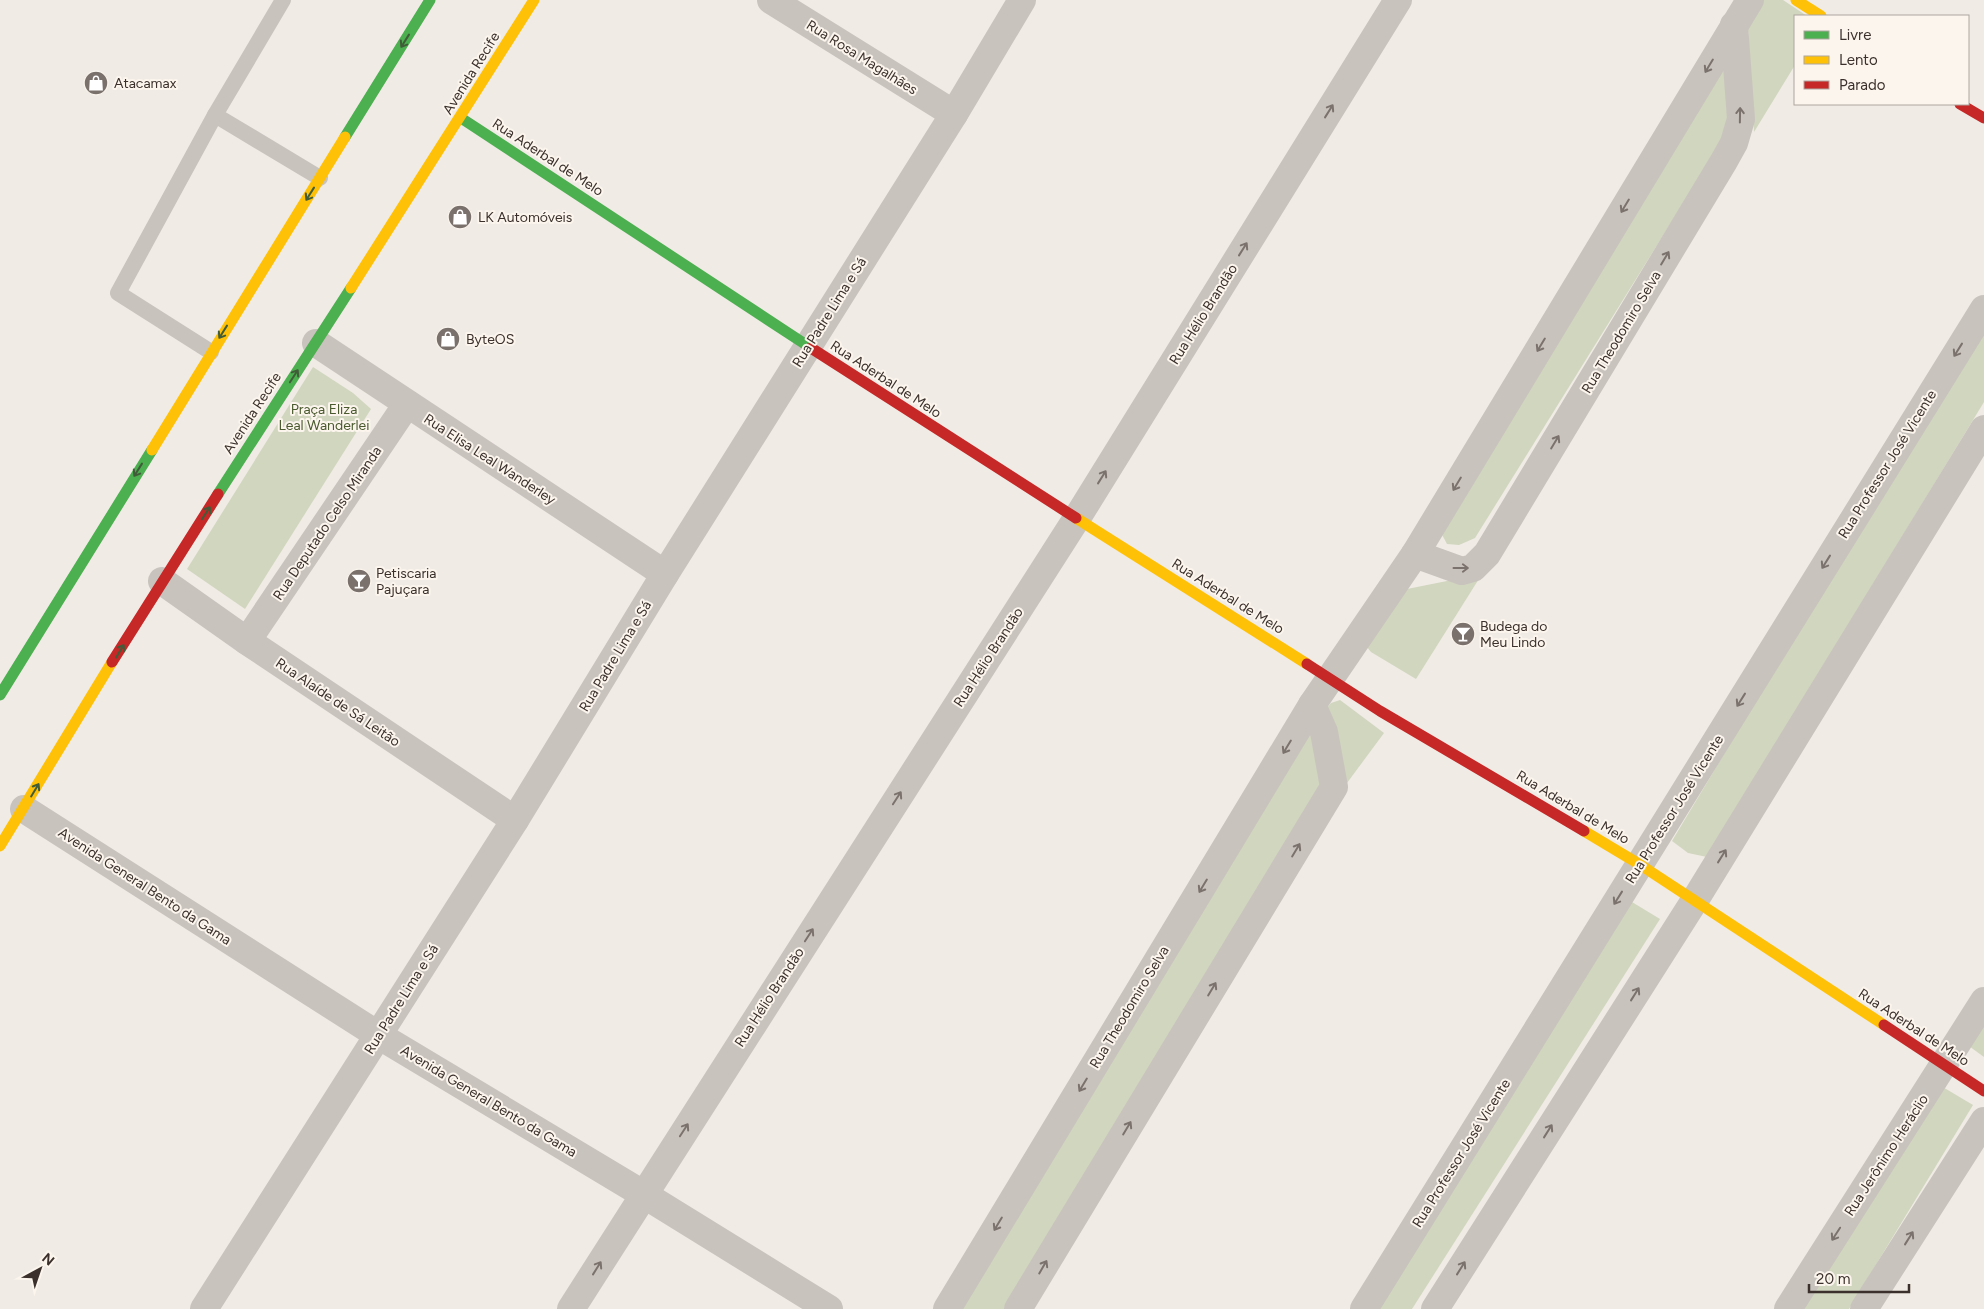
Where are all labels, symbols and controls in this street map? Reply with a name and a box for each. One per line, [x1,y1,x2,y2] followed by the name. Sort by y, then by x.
[1794,15,1969,105] legend
[803,16,920,98] street label: Rua Rosa Magalhães
[1839,26,1871,44] text: Livre
[439,29,504,118] street label: Avenida Recife
[399,34,409,48] one-way arrow
[1839,51,1878,69] text: Lento
[1703,59,1713,73] one-way arrow
[83,70,109,96] shop icon: Atacamax
[114,75,177,92] place label: Atacamax
[1839,76,1886,94] text: Parado
[1324,105,1334,119] one-way arrow
[1735,108,1745,124] one-way arrow
[489,115,606,200] street label: Rua Aderbal de Melo
[304,187,314,201] one-way arrow
[1620,198,1630,212] one-way arrow
[447,204,473,230] shop icon: LK Automóveis
[478,209,572,226] place label: LK Automóveis
[1239,243,1249,257] one-way arrow
[1661,251,1671,265] one-way arrow
[789,254,870,370] street label: Rua Padre Lima e Sá
[1166,261,1241,368] street label: Rua Hélio Brandão
[1578,268,1665,397] street label: Rua Theodomiro Selva
[218,325,229,339] one-way arrow
[435,326,461,352] shop icon: ByteOS
[466,331,514,348] place label: ByteOS
[827,337,944,422] street label: Rua Aderbal de Melo
[1536,337,1546,351] one-way arrow
[1953,343,1964,357] one-way arrow
[220,369,285,457] street label: Avenida Recife
[289,370,299,384] one-way arrow
[1835,387,1940,542] street label: Rua Professor José Vicente
[279,401,369,434] park label: Praça Eliza Leal Wanderlei
[421,410,559,509] street label: Rua Elisa Leal Wanderley
[1550,435,1560,449] one-way arrow
[270,443,385,603] street label: Rua Deputado Celso Miranda
[133,463,143,477] one-way arrow
[1098,470,1108,484] one-way arrow
[1452,477,1462,491] one-way arrow
[200,506,211,520] one-way arrow
[1169,555,1287,638] street label: Rua Aderbal de Melo
[1821,555,1831,569] one-way arrow
[1453,563,1469,573] one-way arrow
[376,565,437,598] place label: Petiscaria Pajuçara
[346,568,372,594] bar icon: Petiscaria Pajuçara
[576,598,655,715] street label: Rua Padre Lima e Sá
[950,604,1027,710] street label: Rua Hélio Brandão
[1480,618,1547,651] place label: Budega do Meu Lindo
[1450,621,1476,647] bar icon: Budega do Meu Lindo
[115,644,125,658] one-way arrow
[272,654,403,750] street label: Rua Alaíde de Sá Leitão
[1735,693,1745,707] one-way arrow
[1622,732,1727,887] street label: Rua Professor José Vicente
[1281,739,1291,753] one-way arrow
[1513,767,1632,848] street label: Rua Aderbal de Melo
[31,783,41,797] one-way arrow
[892,791,902,805] one-way arrow
[55,824,234,949] street label: Avenida General Bento da Gama
[1291,844,1301,858] one-way arrow
[1717,849,1727,863] one-way arrow
[1197,878,1207,892] one-way arrow
[1613,891,1623,905] one-way arrow
[805,928,815,942] one-way arrow
[361,941,442,1057] street label: Rua Padre Lima e Sá
[1086,943,1173,1072] street label: Rua Theodomiro Selva
[731,944,808,1050] street label: Rua Hélio Brandão
[1207,983,1217,997] one-way arrow
[1855,985,1972,1070] street label: Rua Aderbal de Melo
[1630,987,1640,1001] one-way arrow
[398,1042,580,1161] street label: Avenida General Bento da Gama
[1409,1076,1514,1231] street label: Rua Professor José Vicente
[1077,1077,1087,1091] one-way arrow
[1841,1091,1932,1219] street label: Rua Jerônimo Heráclio
[1123,1122,1133,1136] one-way arrow
[679,1124,689,1138] one-way arrow
[1543,1124,1553,1138] one-way arrow
[993,1216,1003,1230] one-way arrow
[1831,1227,1841,1241] one-way arrow
[1905,1232,1915,1246] one-way arrow
[15,1244,65,1294] north arrow
[38,1249,58,1269] text: N
[592,1261,602,1275] one-way arrow
[1039,1261,1049,1275] one-way arrow
[1456,1261,1466,1275] one-way arrow
[1809,1262,1909,1294] scale bar
[1816,1270,1850,1288] text: 20 m

